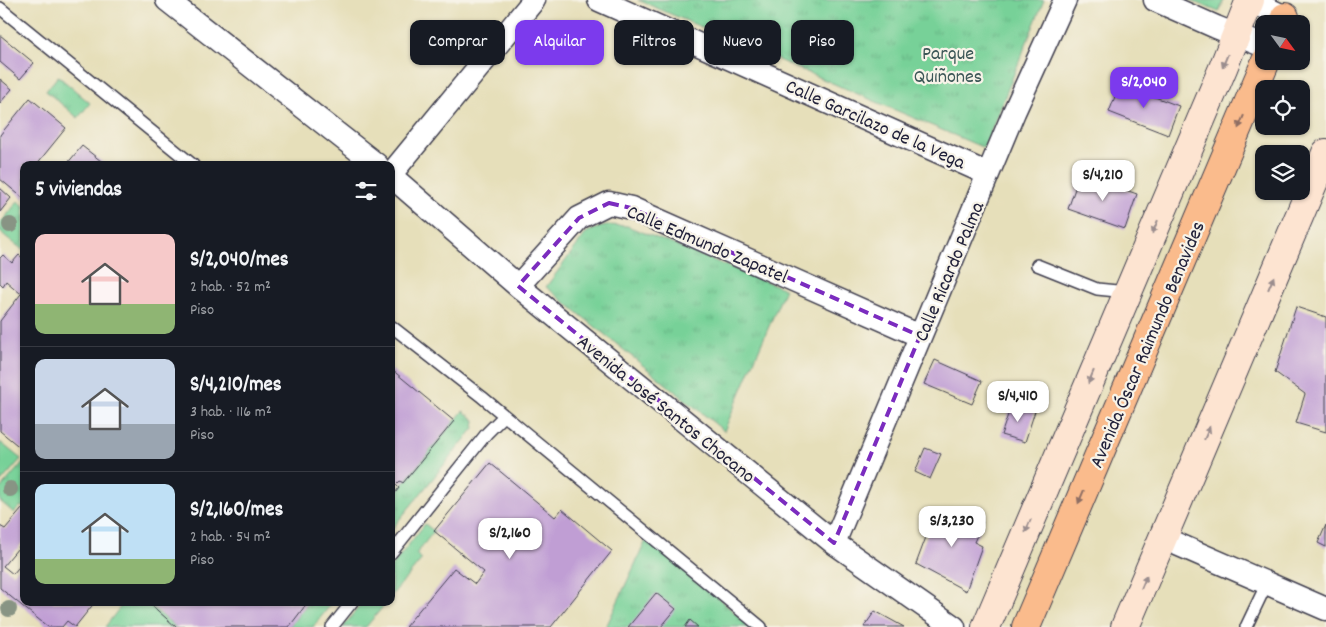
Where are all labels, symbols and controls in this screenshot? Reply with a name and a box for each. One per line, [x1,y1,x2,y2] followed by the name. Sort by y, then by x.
[1255,15,1310,70] north arrow
[1255,15,1310,200] map controls
[410,20,505,65] chip: Comprar
[515,20,604,65] chip: Alquilar
[614,20,694,65] chip: Filtros
[704,20,781,65] chip: Nuevo
[791,20,854,65] chip: Piso
[914,41,982,92] park label: Parque Quiñones
[1221,54,1229,69] one-way arrow
[1098,66,1190,109] pin: S/2,040
[1121,71,1167,94] text: S/2,040
[780,73,970,178] street label: Calle Garcilazo de la Vega
[1255,80,1310,135] button: locate
[1236,115,1244,129] one-way arrow
[1255,145,1310,200] button: layers
[1057,160,1149,202] pin: S/4,210
[1083,164,1123,187] text: S/4,210
[35,176,122,206] text: 5 viviendas
[352,177,380,205] icon: filters
[909,197,993,347] street label: Calle Ricardo Palma
[622,199,792,293] street label: Calle Edmundo Zapatel
[1084,217,1214,473] street label: Avenida Óscar Raimundo Benavides
[1150,220,1158,234] one-way arrow
[190,246,289,276] text: S/2,040/mes
[75,254,135,314] icon: home
[190,276,271,299] text: 2 hab. · 52 m²
[1267,276,1275,290] one-way arrow
[190,299,214,322] text: Piso
[570,329,760,491] street label: Avenida José Santos Chocano
[1087,370,1095,384] one-way arrow
[190,371,282,401] text: S/4,210/mes
[75,379,135,439] icon: home
[972,380,1064,423] pin: S/4,410
[998,385,1038,408] text: S/4,410
[190,401,272,424] text: 3 hab. · 116 m²
[190,424,214,447] text: Piso
[1204,426,1212,440] one-way arrow
[1077,490,1085,504] one-way arrow
[190,496,283,526] text: S/2,160/mes
[75,504,135,564] icon: home
[906,506,998,548] pin: S/3,230
[930,510,974,533] text: S/3,230
[464,518,556,560] pin: S/2,160
[1024,519,1032,533] one-way arrow
[489,522,531,545] text: S/2,160
[190,526,271,549] text: 2 hab. · 54 m²
[190,549,214,572] text: Piso
[1140,575,1148,589] one-way arrow

